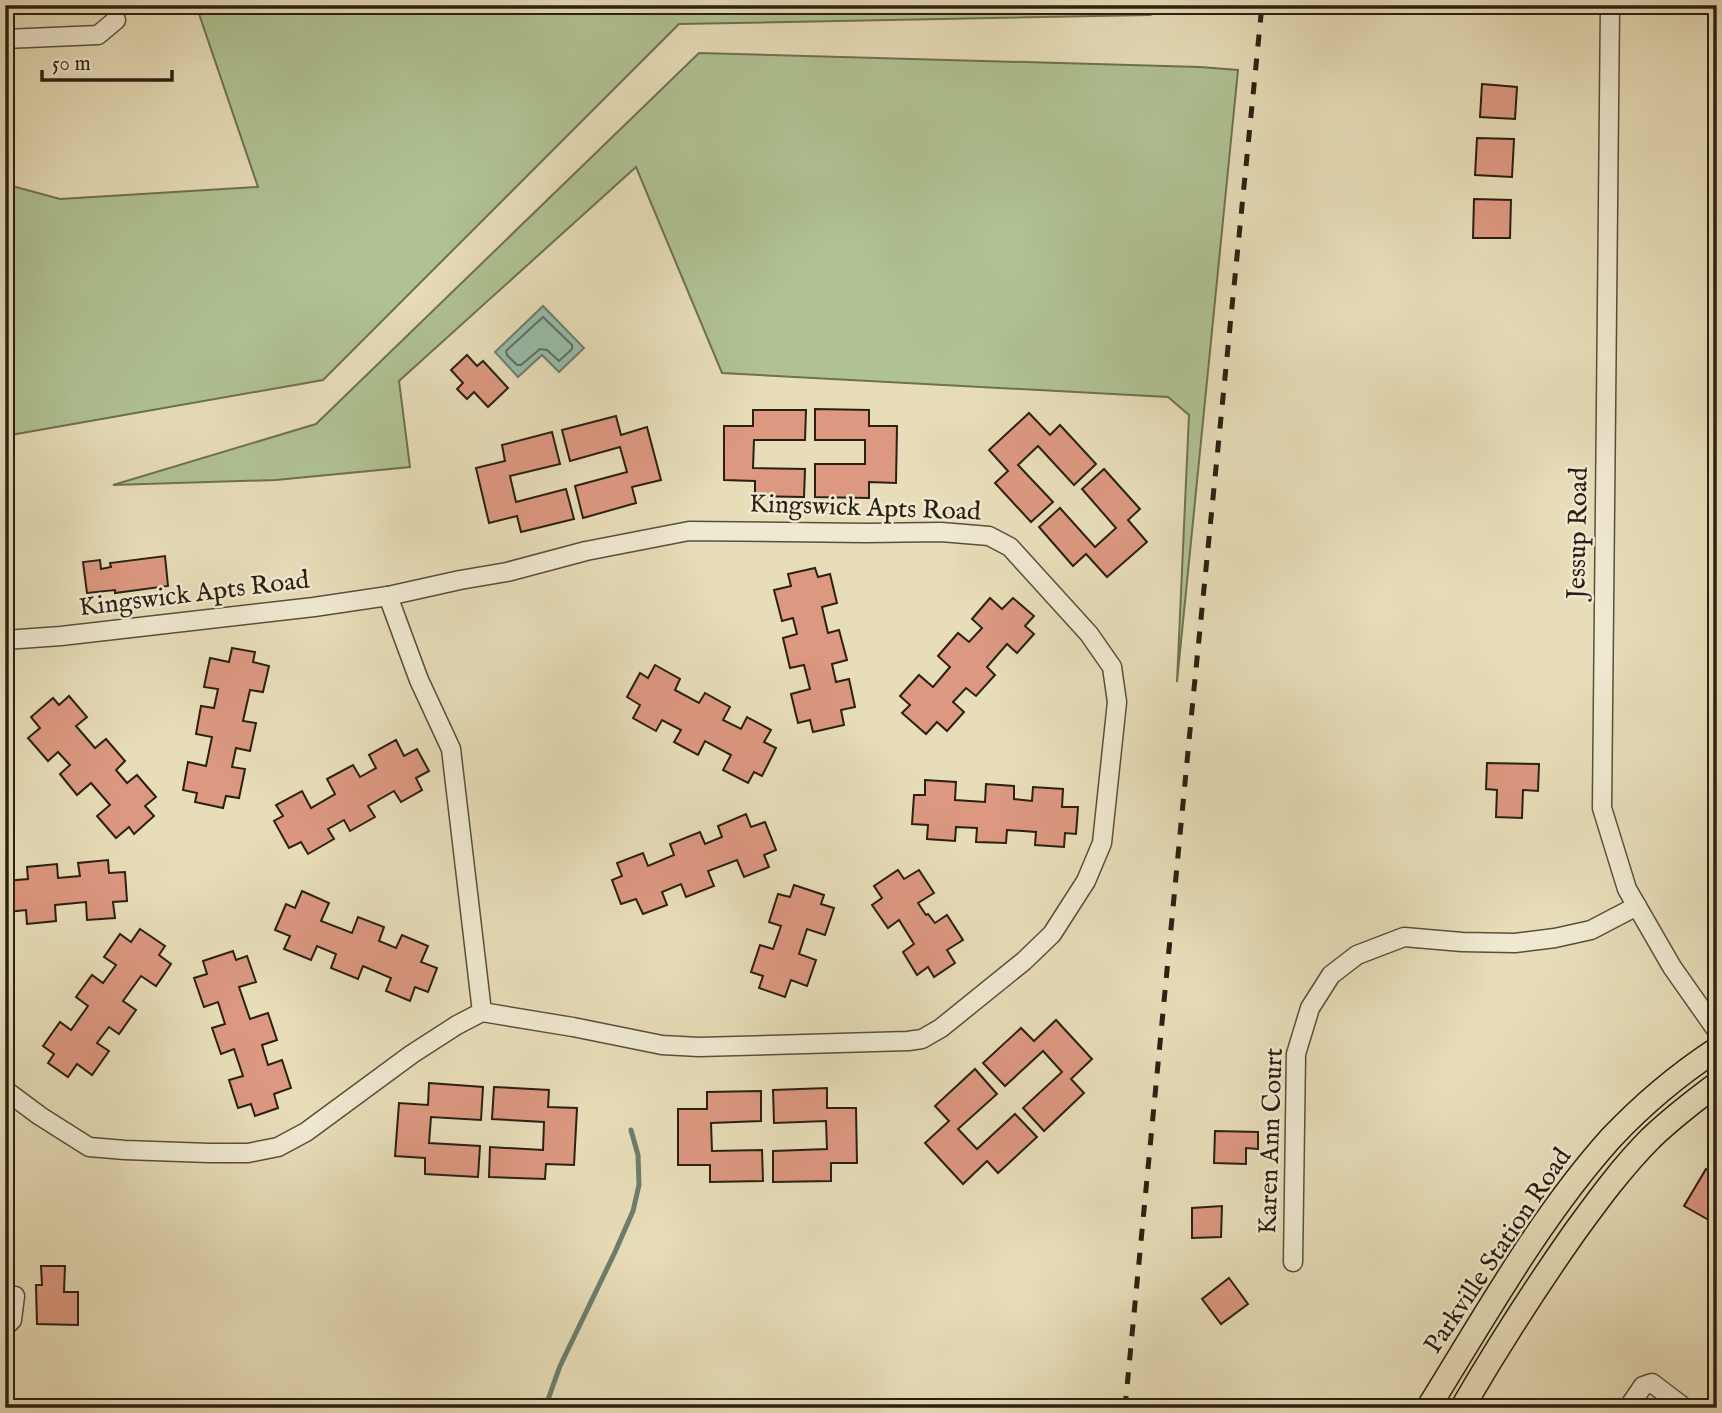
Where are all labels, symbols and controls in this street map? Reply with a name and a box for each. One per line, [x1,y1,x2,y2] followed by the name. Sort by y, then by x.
[42,38,172,82] scale bar
[52,51,91,78] text: 50 m
[1560,466,1596,602] street label: Jessup Road
[749,487,981,529] street label: Kingswick Apts Road
[77,563,311,624] street label: Kingswick Apts Road
[1251,1047,1291,1235] street label: Karen Ann Court
[1417,1142,1579,1360] street label: Parkville Station Road

